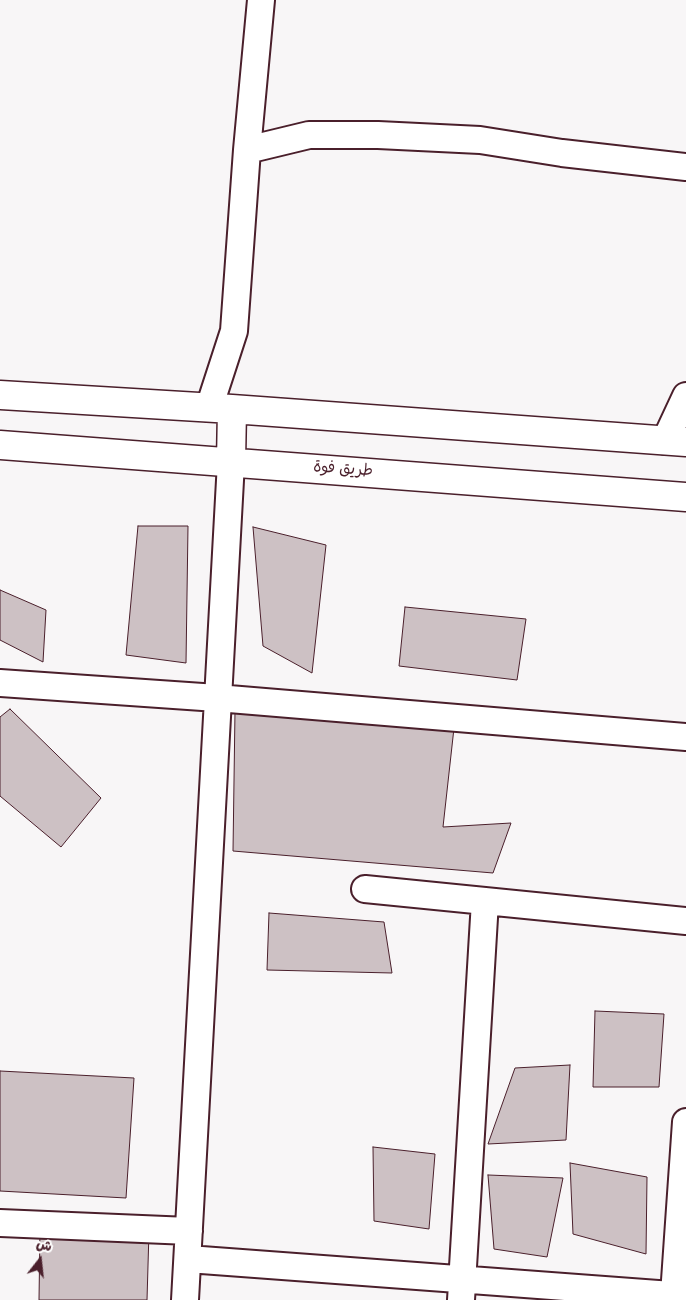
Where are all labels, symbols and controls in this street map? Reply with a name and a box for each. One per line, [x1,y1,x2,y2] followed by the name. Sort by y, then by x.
[312,458,374,482] street label: طريق فوة
[15,1235,65,1285] north arrow
[34,1235,54,1256] text: ش

